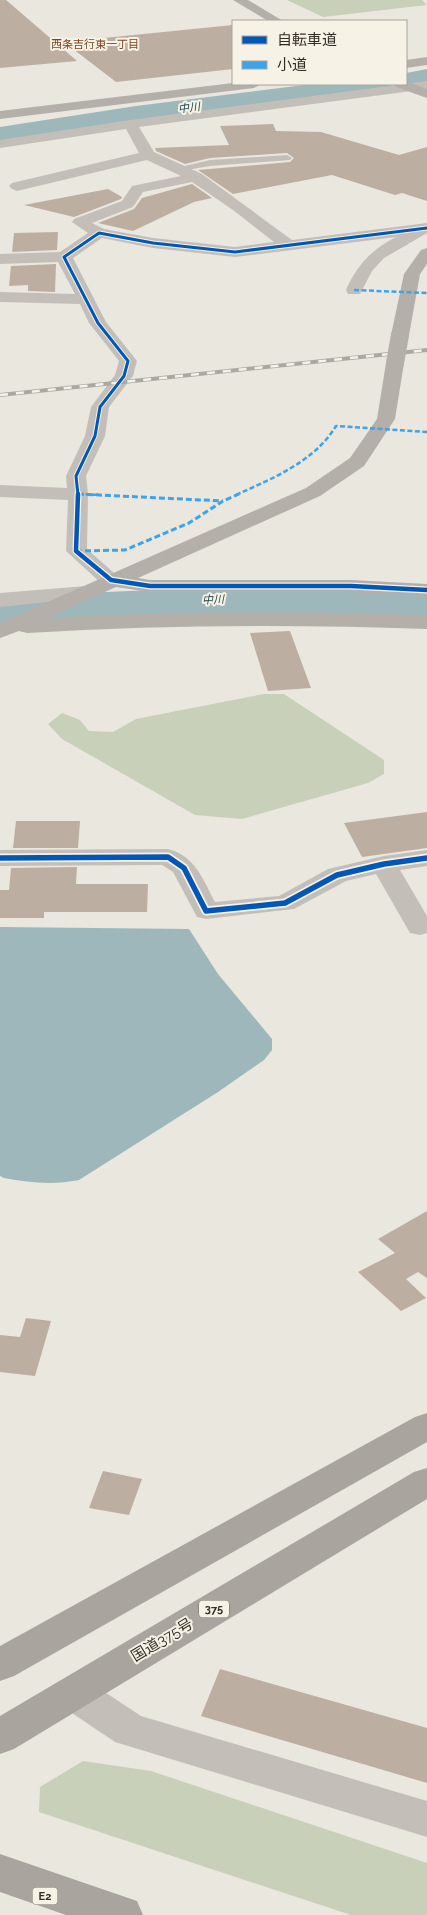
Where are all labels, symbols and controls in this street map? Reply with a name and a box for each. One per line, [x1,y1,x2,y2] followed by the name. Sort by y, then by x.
[232,20,407,85] legend
[277,31,337,49] text: 自転車道
[51,38,139,51] district label: 西条吉行東一丁目
[277,56,307,74] text: 小道
[177,100,202,116] water label: 中川
[202,593,225,607] water label: 中川
[199,1600,229,1618] road number: 375
[128,1615,196,1665] street label: 国道375号
[32,1888,58,1904] road number: E2

